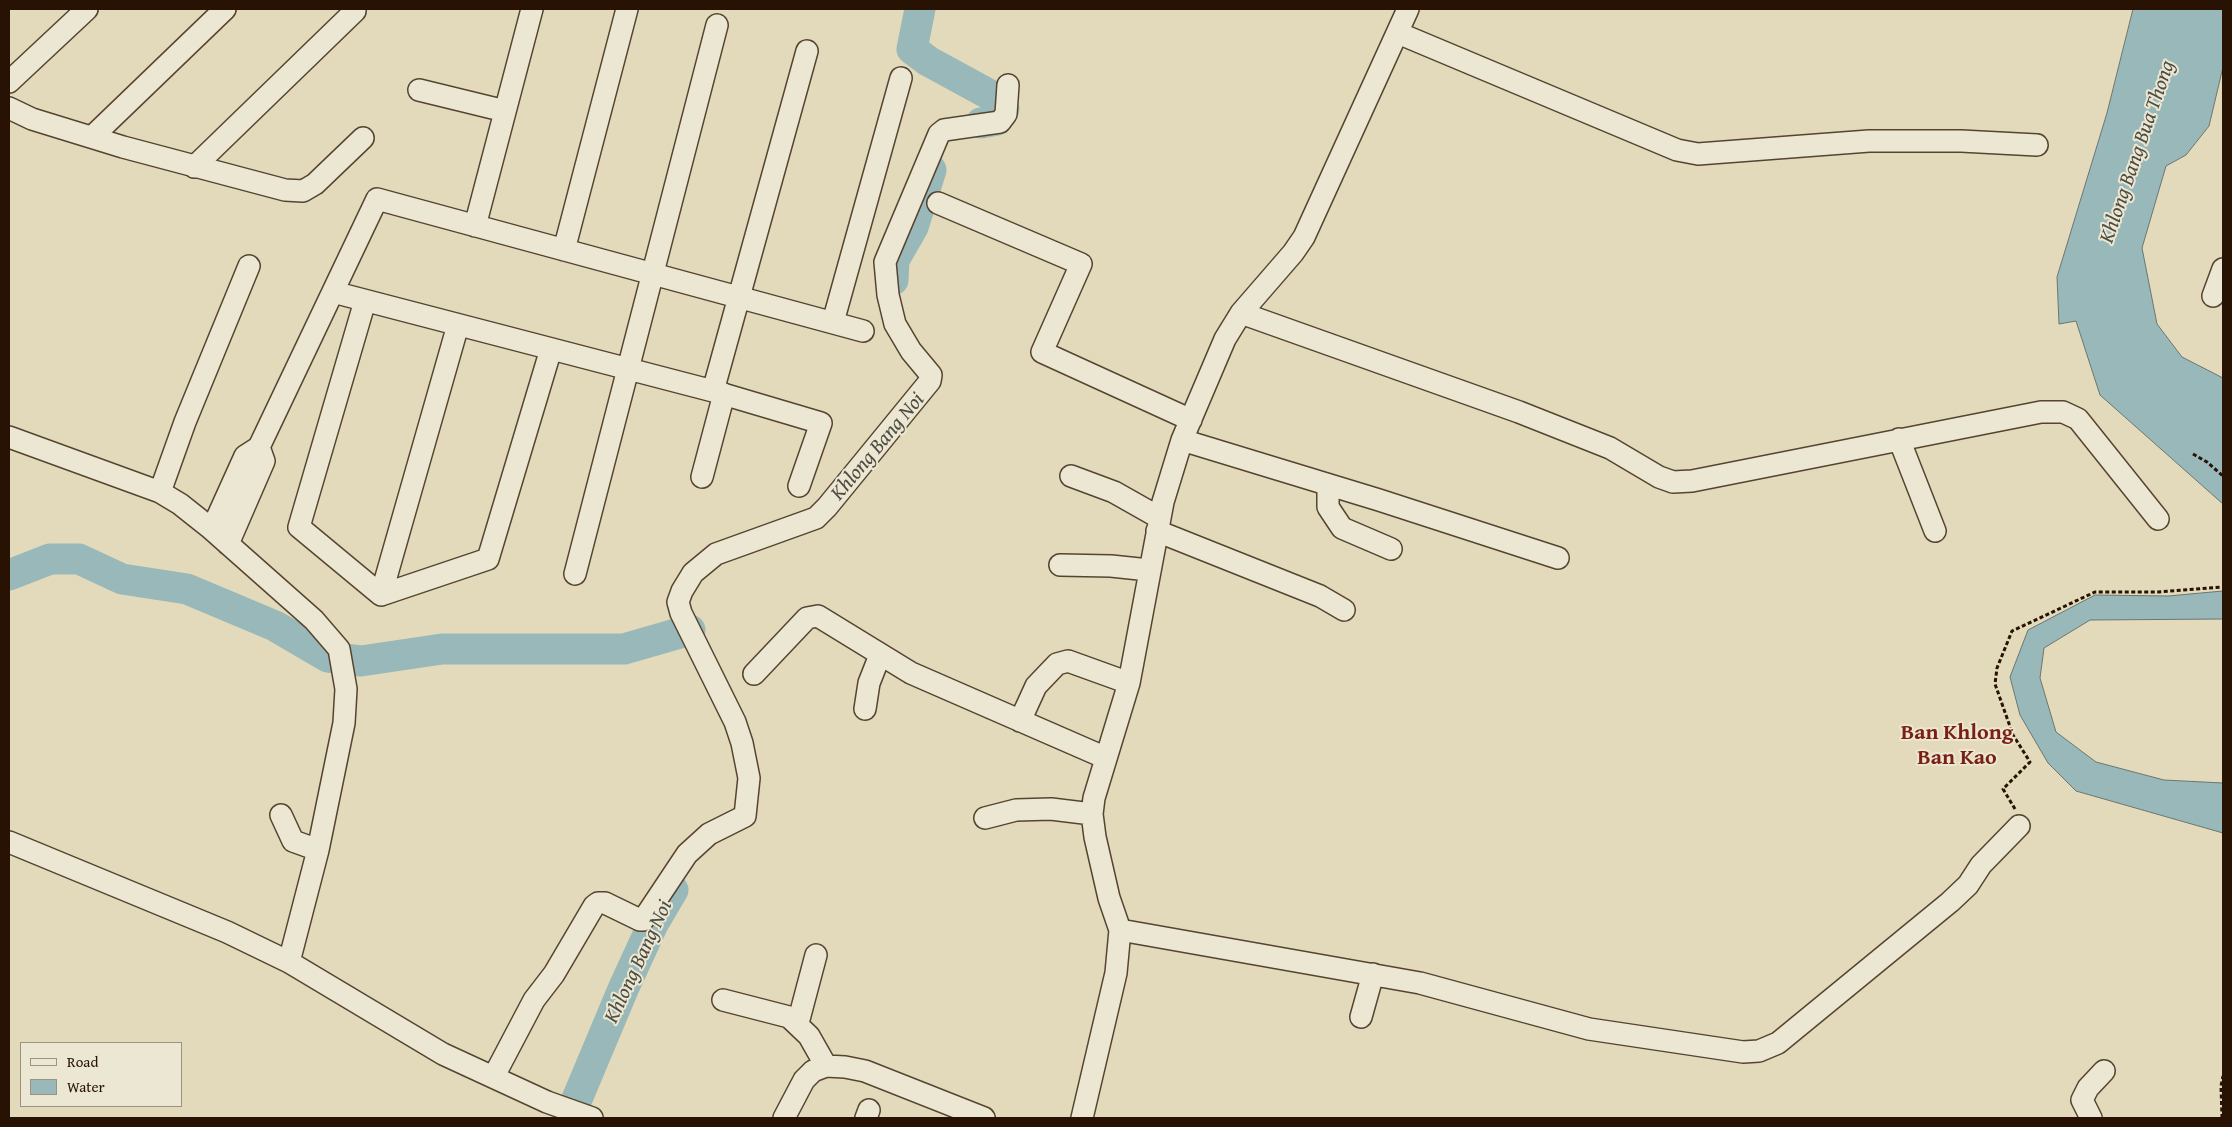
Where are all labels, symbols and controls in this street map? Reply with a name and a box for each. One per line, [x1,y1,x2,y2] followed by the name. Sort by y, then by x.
[2095,57,2181,247] water label: Khlong Bang Bua Thong
[826,388,930,506] water label: Khlong Bang Noi
[1901,720,2013,771] district label: Ban Khlong Ban Kao
[600,897,678,1027] water label: Khlong Bang Noi
[20,1042,182,1107] legend
[67,1051,98,1072] text: Road
[67,1076,105,1097] text: Water

